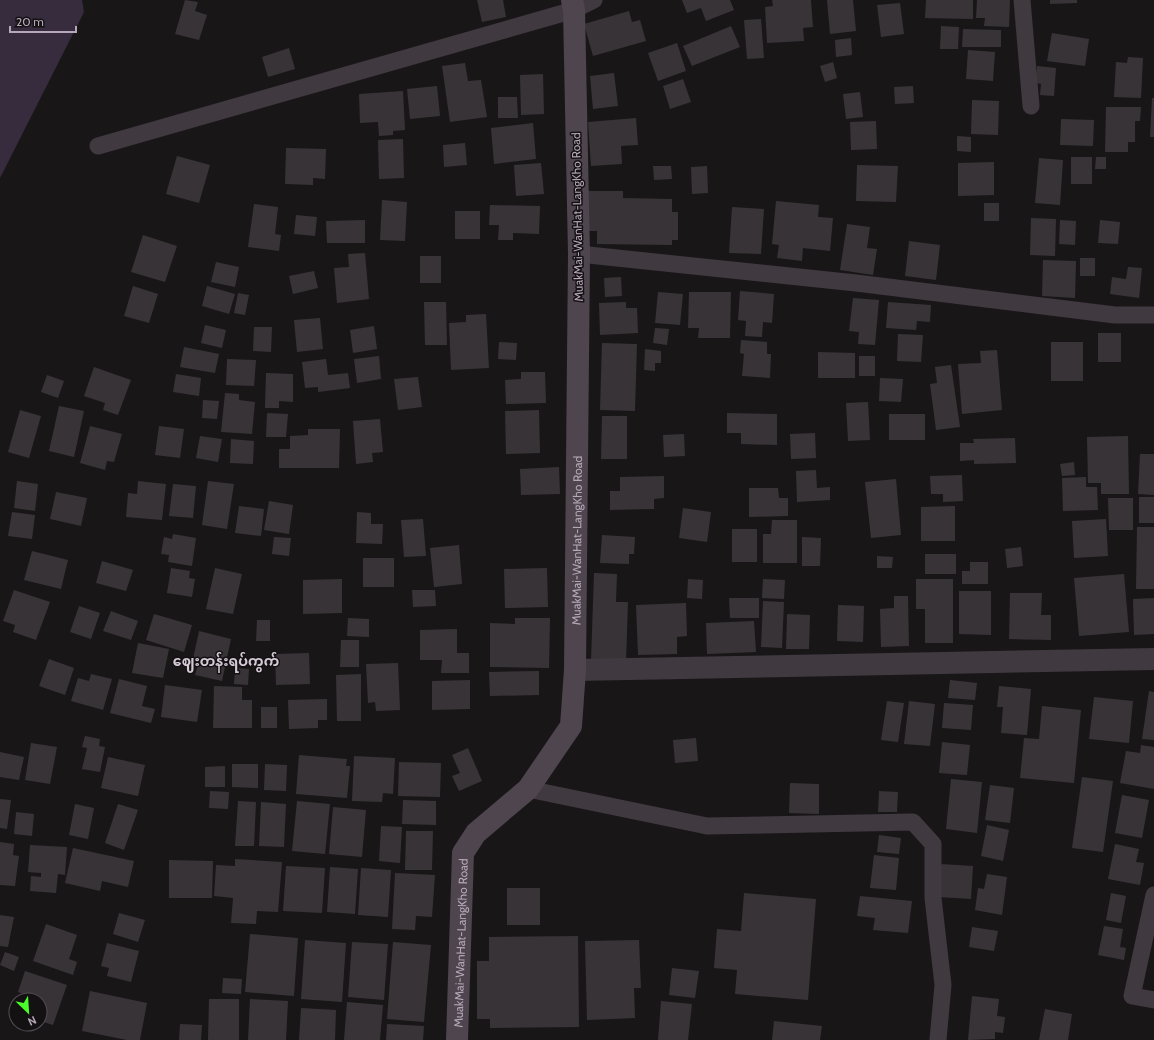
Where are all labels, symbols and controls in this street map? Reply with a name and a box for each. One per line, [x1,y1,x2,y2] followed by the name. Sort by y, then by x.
[10,8,76,34] scale bar
[16,14,44,29] text: 20 m
[568,132,586,302] street label: MuakMai-WanHat-LangKho Road
[568,456,585,625] street label: MuakMai-WanHat-LangKho Road
[173,651,279,673] district label: ဈေးတန်းရပ်ကွက်
[450,858,470,1028] street label: MuakMai-WanHat-LangKho Road
[8,992,48,1032] north arrow
[26,1013,39,1029] text: N

